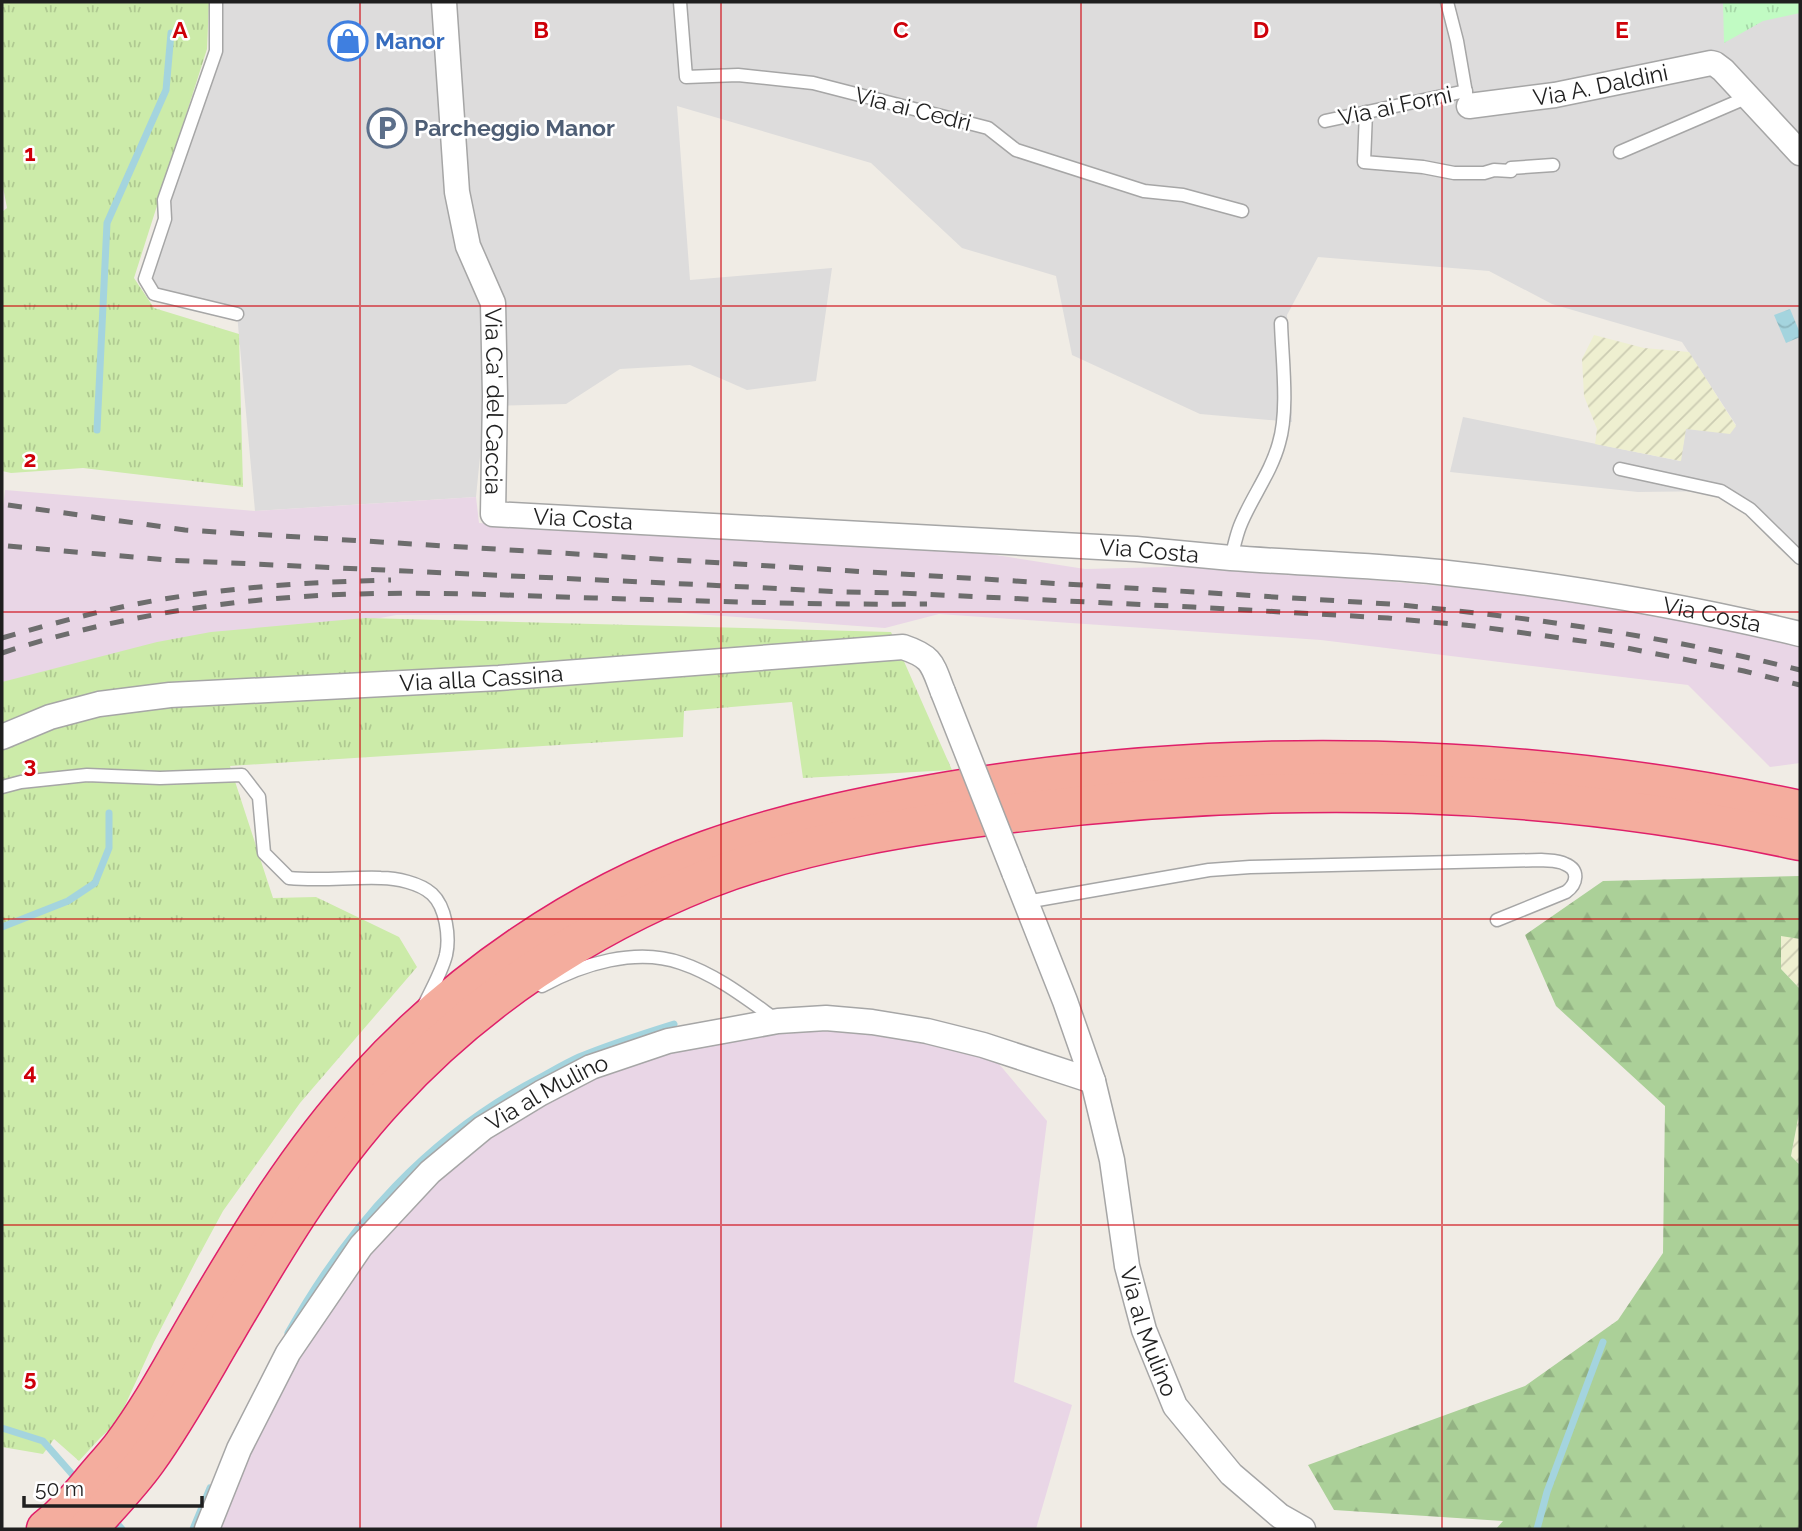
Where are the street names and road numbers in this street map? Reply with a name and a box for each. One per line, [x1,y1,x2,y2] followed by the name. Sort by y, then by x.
[1531,58,1670,111] street label: Via A. Daldini
[1336,80,1454,131] street label: Via ai Forni
[852,81,974,136] street label: Via ai Cedri
[480,307,509,495] street label: Via Ca' del Caccia
[532,502,634,535] street label: Via Costa
[1099,533,1200,568] street label: Via Costa
[1661,591,1764,637] street label: Via Costa
[399,659,564,696] street label: Via alla Cassina
[481,1048,611,1136] street label: Via al Mulino
[1115,1264,1184,1400] street label: Via al Mulino

